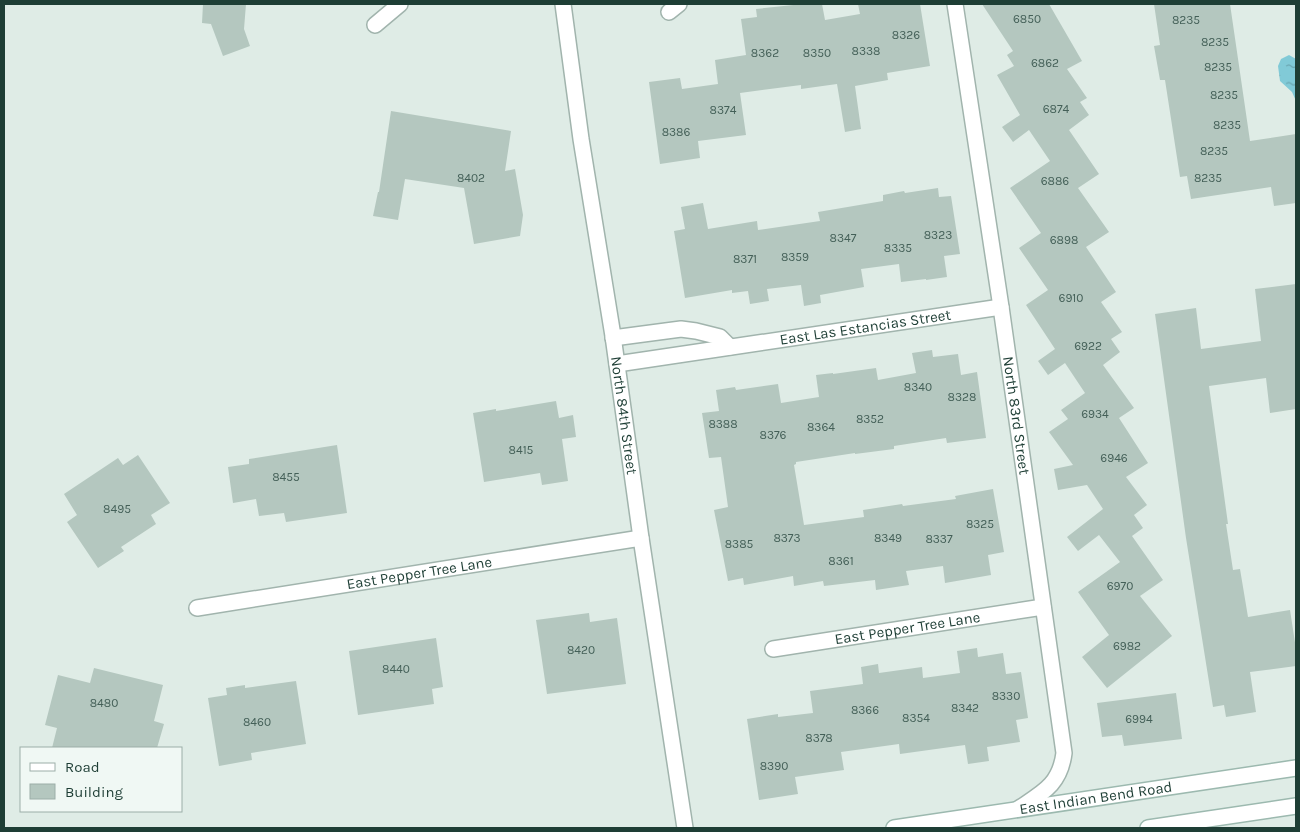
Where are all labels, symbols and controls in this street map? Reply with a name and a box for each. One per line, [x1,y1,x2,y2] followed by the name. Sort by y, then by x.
[1013,12,1041,26] house number: 6850
[1172,13,1200,27] house number: 8235
[892,28,920,42] house number: 8326
[1201,35,1229,49] house number: 8235
[852,44,880,58] house number: 8338
[751,46,779,60] house number: 8362
[803,46,831,60] house number: 8350
[1031,56,1059,70] house number: 6862
[1204,60,1232,74] house number: 8235
[1210,88,1238,102] house number: 8235
[1043,102,1070,116] house number: 6874
[710,103,737,117] house number: 8374
[1213,118,1241,132] house number: 8235
[662,125,690,139] house number: 8386
[1200,144,1228,158] house number: 8235
[457,171,485,185] house number: 8402
[1194,171,1222,185] house number: 8235
[1041,174,1069,188] house number: 6886
[924,228,952,242] house number: 8323
[830,231,857,245] house number: 8347
[1050,233,1078,247] house number: 6898
[884,241,912,255] house number: 8335
[781,250,809,264] house number: 8359
[733,252,757,266] house number: 8371
[1059,291,1083,305] house number: 6910
[778,305,953,349] street label: East Las Estancias Street
[1074,339,1102,353] house number: 6922
[607,355,641,476] street label: North 84th Street
[999,355,1034,476] street label: North 83rd Street
[904,380,932,394] house number: 8340
[948,390,976,404] house number: 8328
[1081,407,1109,421] house number: 6934
[856,412,884,426] house number: 8352
[708,417,738,431] house number: 8388
[807,420,835,434] house number: 8364
[760,428,787,442] house number: 8376
[509,443,534,457] house number: 8415
[1100,451,1128,465] house number: 6946
[272,470,300,484] house number: 8455
[103,502,131,516] house number: 8495
[966,517,994,531] house number: 8325
[773,531,801,545] house number: 8373
[874,531,902,545] house number: 8349
[925,532,953,546] house number: 8337
[725,537,754,551] house number: 8385
[345,553,493,593] street label: East Pepper Tree Lane
[828,554,854,568] house number: 8361
[1107,579,1133,593] house number: 6970
[833,608,981,648] street label: East Pepper Tree Lane
[1113,639,1141,653] house number: 6982
[567,643,595,657] house number: 8420
[382,662,410,676] house number: 8440
[992,689,1020,703] house number: 8330
[90,696,118,710] house number: 8480
[951,701,979,715] house number: 8342
[851,703,879,717] house number: 8366
[902,711,930,725] house number: 8354
[1125,712,1153,726] house number: 6994
[243,715,271,729] house number: 8460
[805,731,833,745] house number: 8378
[20,747,182,812] legend
[65,758,100,776] text: Road
[760,759,788,773] house number: 8390
[1018,778,1173,818] street label: East Indian Bend Road
[65,783,123,801] text: Building

